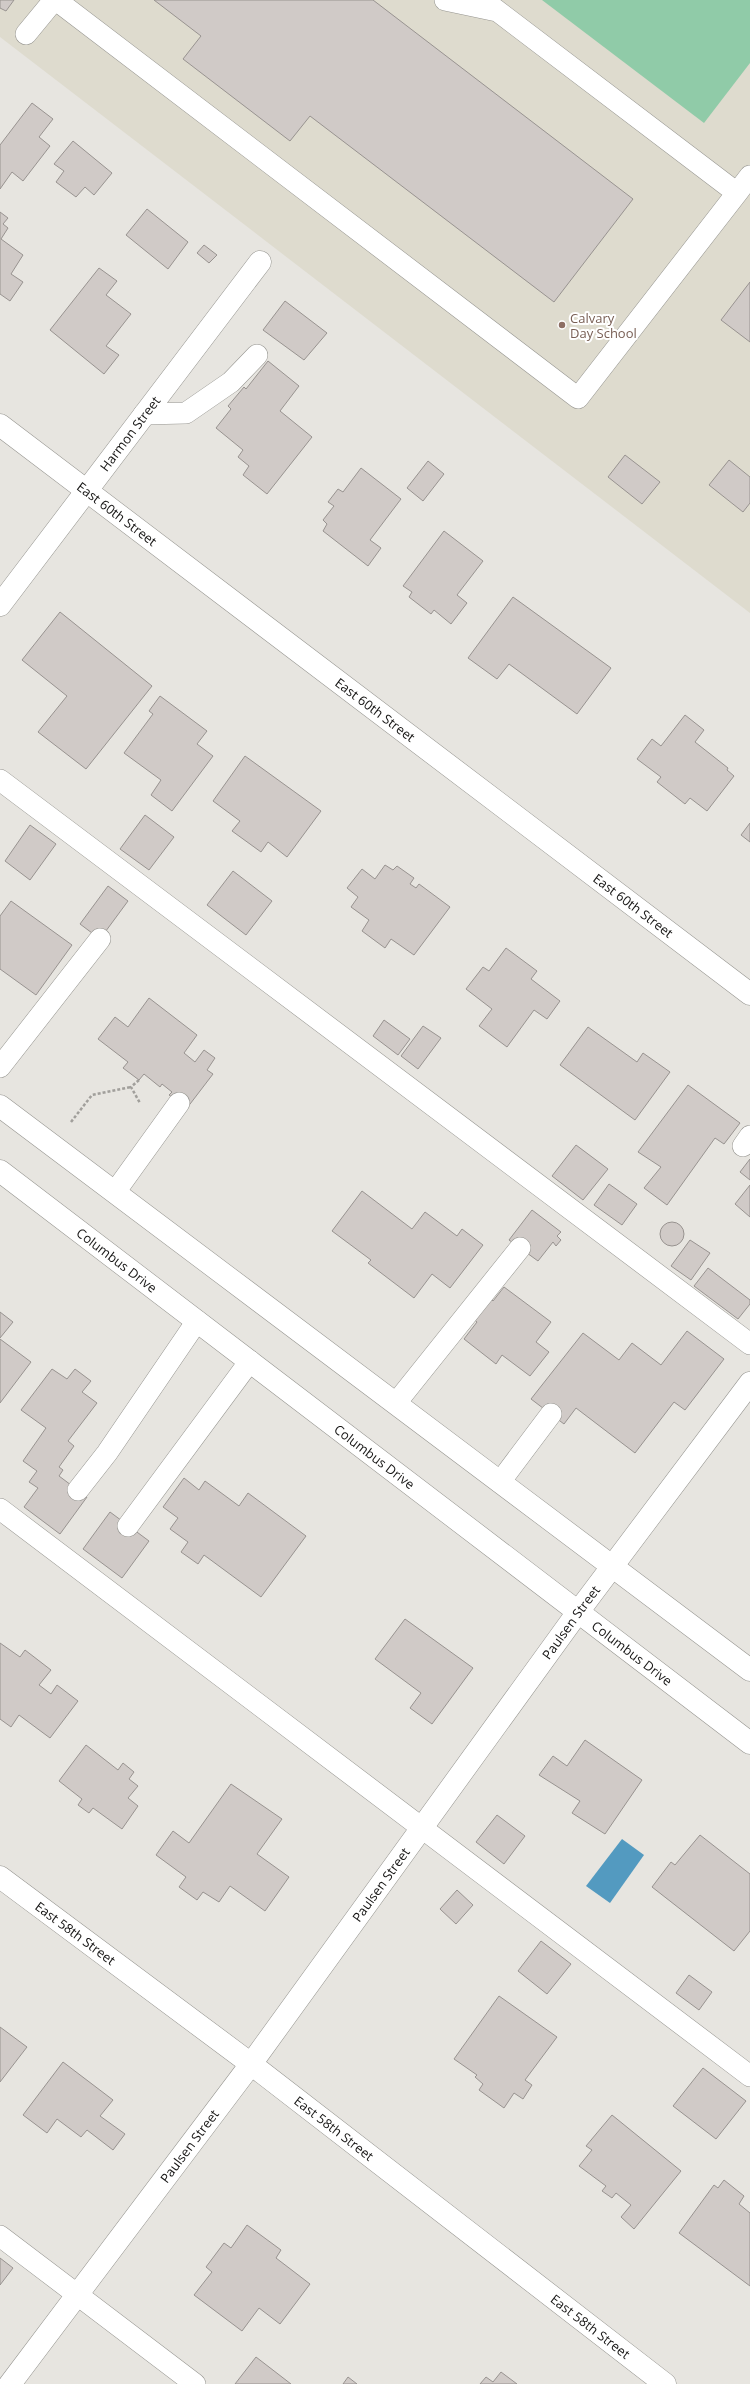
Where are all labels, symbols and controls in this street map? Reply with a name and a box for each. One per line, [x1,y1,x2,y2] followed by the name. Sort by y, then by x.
[570,309,637,342] place label: Calvary Day School
[557,320,567,330] marker: Calvary Day School
[96,392,164,475] street label: Harmon Street
[73,478,161,550] street label: East 60th Street
[332,674,419,746] street label: East 60th Street
[590,869,677,942] street label: East 60th Street
[73,1224,161,1297] street label: Columbus Drive
[331,1420,418,1493] street label: Columbus Drive
[538,1581,604,1663] street label: Paulsen Street
[588,1617,676,1690] street label: Columbus Drive
[348,1844,414,1925] street label: Paulsen Street
[32,1897,120,1969] street label: East 58th Street
[291,2092,378,2165] street label: East 58th Street
[156,2105,223,2186] street label: Paulsen Street
[547,2290,634,2363] street label: East 58th Street

